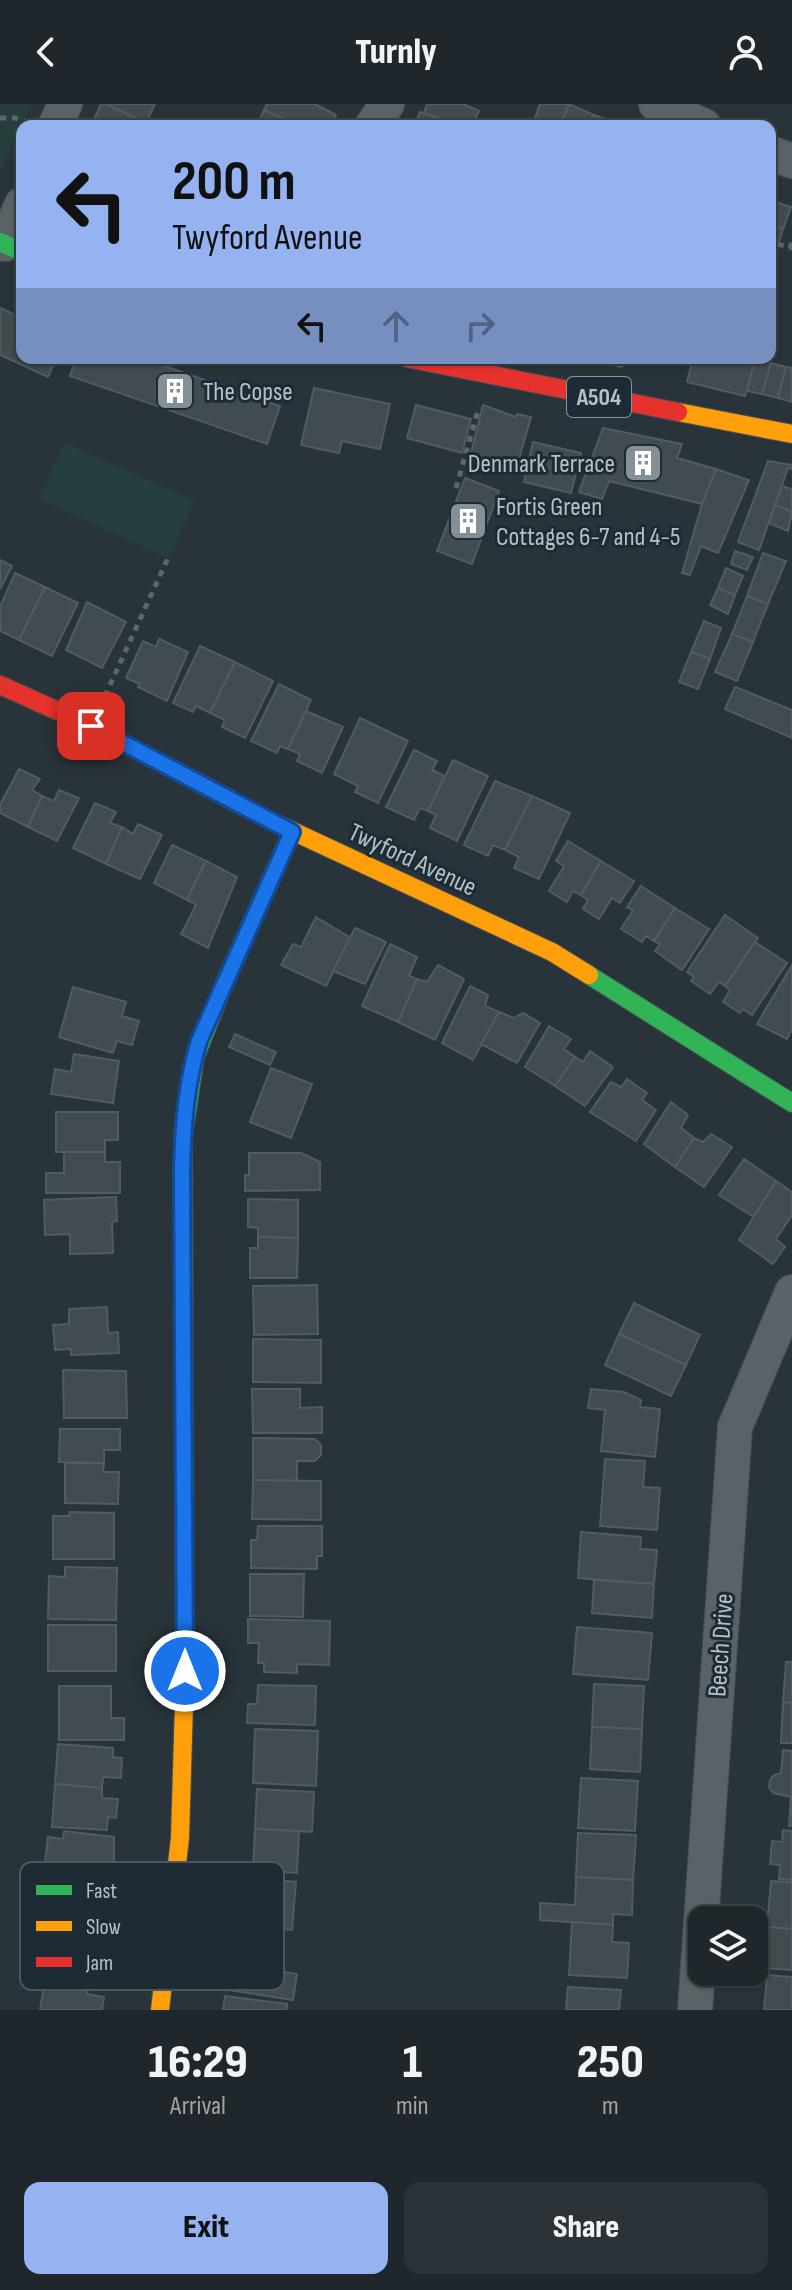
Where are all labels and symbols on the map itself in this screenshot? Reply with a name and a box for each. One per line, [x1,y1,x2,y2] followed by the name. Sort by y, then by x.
[154,370,196,412] building icon: The Copse
[203,377,293,408] place label: The Copse
[567,377,631,417] road number: A504
[622,442,664,484] building icon: Denmark Terrace
[468,449,615,480] place label: Denmark Terrace
[496,492,680,553] place label: Fortis Green Cottages 6-7 and 4-5
[447,500,489,542] building icon: Fortis Green Cottages 6-7 and 4-5
[57,692,125,760] pin
[343,817,481,903] street label: Twyford Avenue
[702,1592,741,1698] street label: Beech Drive
[143,1629,227,1713] position arrow
[20,1862,284,1990] legend
[86,1878,117,1905] text: Fast
[86,1914,121,1941] text: Slow
[85,1950,113,1977] text: Jam

